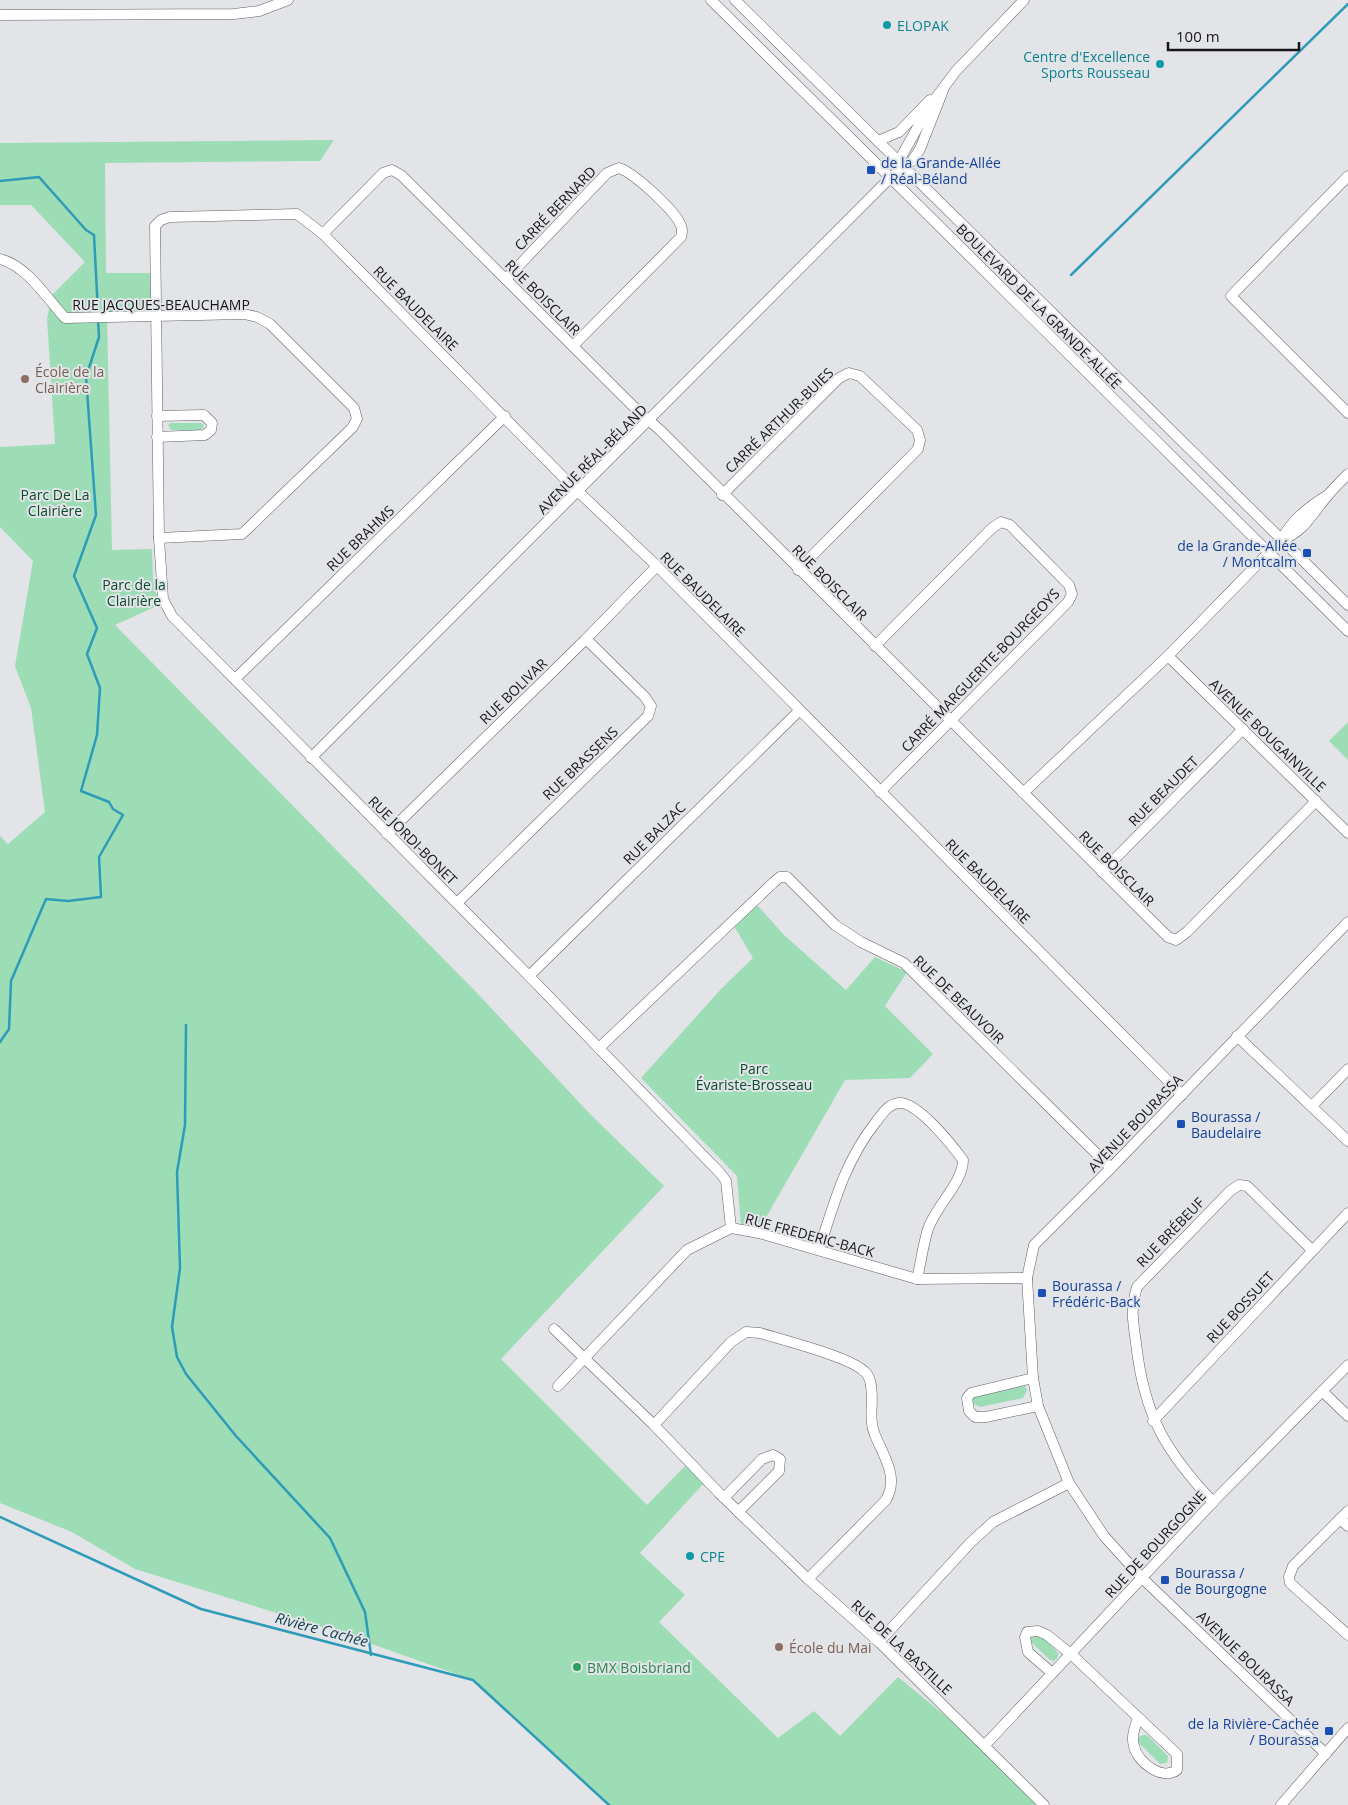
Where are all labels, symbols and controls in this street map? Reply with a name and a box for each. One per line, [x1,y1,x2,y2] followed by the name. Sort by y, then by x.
[897,16,949,35] place label: ELOPAK
[881,19,893,31] marker: ELOPAK
[1168,20,1299,52] scale bar
[1176,26,1220,46] text: 100 m
[1023,47,1150,82] place label: Centre d'Excellence Sports Rousseau
[1154,58,1166,70] marker: Centre d'Excellence Sports Rousseau
[881,153,1001,188] place label: de la Grande-Allée / Réal-Béland
[510,162,600,254] street label: CARRÉ BERNARD
[865,164,877,176] marker: de la Grande-Allée / Réal-Béland
[952,219,1126,393] street label: BOULEVARD DE LA GRANDE-ALLÉE
[501,255,585,339] street label: RUE BOISCLAIR
[369,261,463,355] street label: RUE BAUDELAIRE
[72,295,250,314] street label: RUE JACQUES-BEAUCHAMP
[35,362,104,397] place label: École de la Clairière
[721,363,837,477] street label: CARRÉ ARTHUR-BUIES
[19,373,31,385] marker: École de la Clairière
[533,400,651,518] street label: AVENUE RÉAL-BÉLAND
[20,485,90,520] park label: Parc De La Clairière
[322,501,398,575] street label: RUE BRAHMS
[1177,536,1297,571] place label: de la Grande-Allée / Montcalm
[788,540,872,624] street label: RUE BOISCLAIR
[656,547,750,641] street label: RUE BAUDELAIRE
[1301,547,1313,559] marker: de la Grande-Allée / Montcalm
[102,575,166,610] park label: Parc de la Clairière
[897,584,1063,756] street label: CARRÉ MARGUERITE-BOURGEOYS
[475,654,551,728] street label: RUE BOLIVAR
[1206,674,1330,796] street label: AVENUE BOUGAINVILLE
[538,722,622,804] street label: RUE BRASSENS
[1124,752,1202,830] street label: RUE BEAUDET
[365,792,462,889] street label: RUE JORDI-BONET
[619,797,690,868] street label: RUE BALZAC
[1075,826,1159,910] street label: RUE BOISCLAIR
[941,834,1035,928] street label: RUE BAUDELAIRE
[909,951,1009,1048] street label: RUE DE BEAUVOIR
[696,1059,812,1094] park label: Parc Évariste-Brosseau
[1083,1070,1187,1176] street label: AVENUE BOURASSA
[1191,1107,1261,1142] place label: Bourassa / Baudelaire
[1175,1118,1187,1130] marker: Bourassa / Baudelaire
[1132,1193,1208,1271] street label: RUE BRÉBEUF
[743,1209,877,1261] street label: RUE FREDERIC-BACK
[1202,1267,1278,1347] street label: RUE BOSSUET
[1052,1276,1141,1311] place label: Bourassa / Frédéric-Back
[1036,1287,1048,1299] marker: Bourassa / Frédéric-Back
[1100,1486,1210,1602] street label: RUE DE BOURGOGNE
[700,1547,725,1566] place label: CPE
[684,1550,696,1562] marker: CPE
[1175,1563,1267,1598] place label: Bourassa / de Bourgogne
[1159,1574,1171,1586] marker: Bourassa / de Bourgogne
[848,1595,956,1699] street label: RUE DE LA BASTILLE
[1193,1606,1299,1710] street label: AVENUE BOURASSA
[273,1607,371,1651] water label: Rivière Cachée
[789,1638,872,1657] place label: École du Mai
[773,1641,785,1653] marker: École du Mai
[587,1658,691,1677] place label: BMX Boisbriand
[571,1661,583,1673] marker: BMX Boisbriand
[1188,1714,1319,1749] place label: de la Rivière-Cachée / Bourassa
[1323,1725,1335,1737] marker: de la Rivière-Cachée / Bourassa

